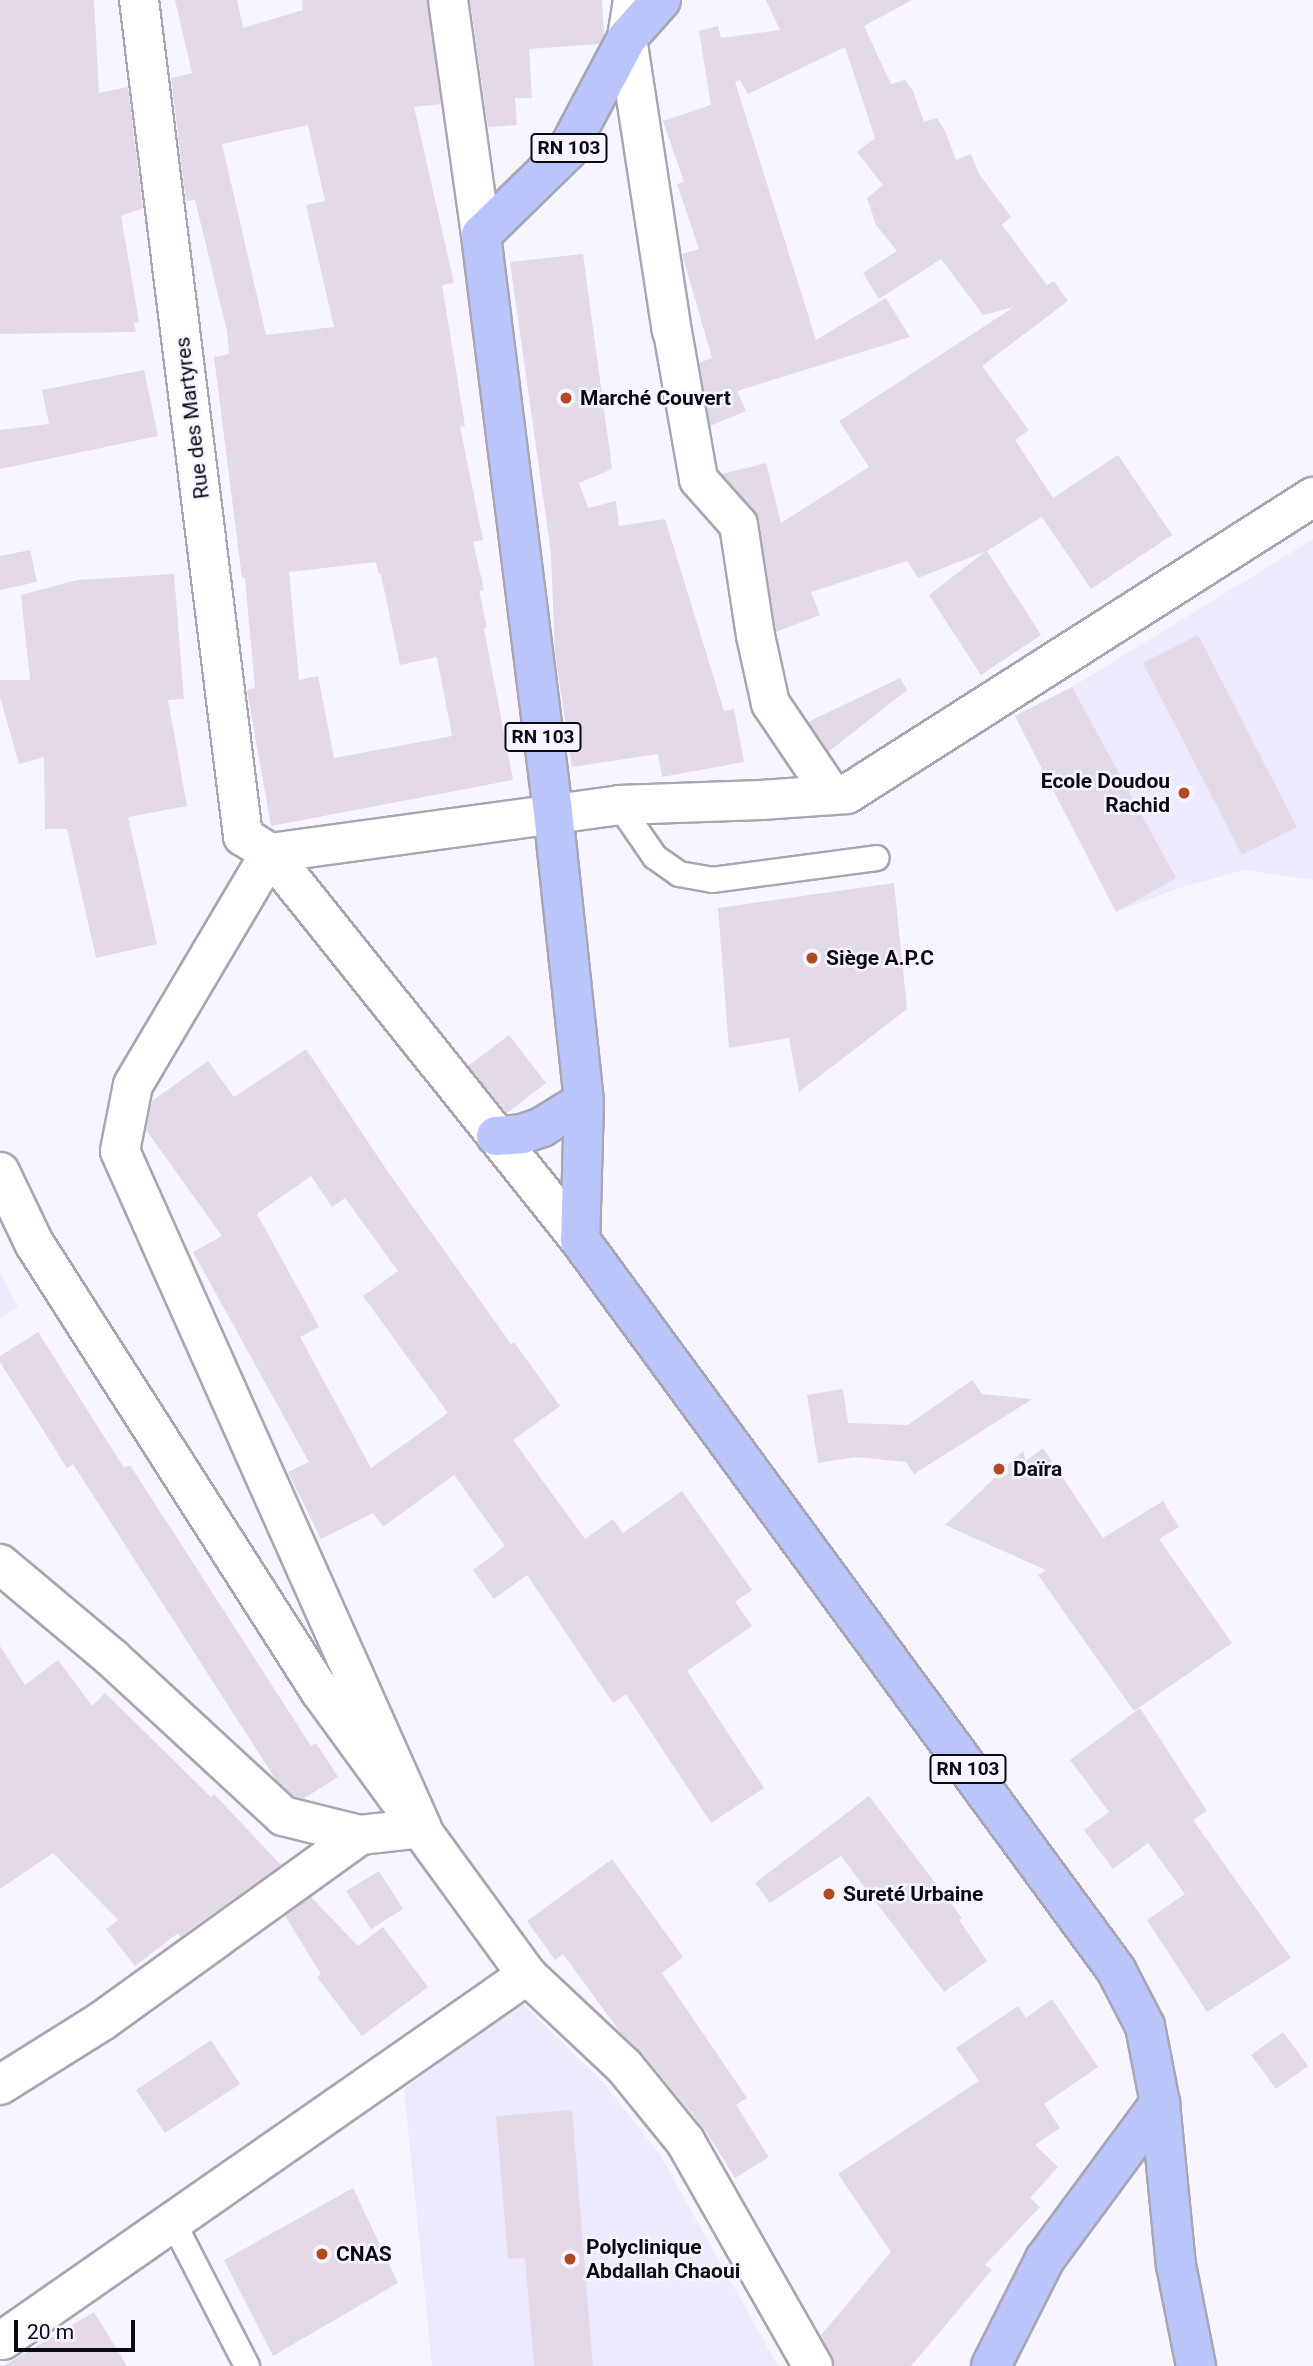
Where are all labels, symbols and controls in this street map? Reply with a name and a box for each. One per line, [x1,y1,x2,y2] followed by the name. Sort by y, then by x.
[529,132,609,164] road number: RN 103
[170,336,214,500] street label: Rue des Martyres
[580,385,731,411] place label: Marché Couvert
[558,390,574,406] marker: Marché Couvert
[503,722,583,752] road number: RN 103
[1041,768,1170,818] place label: Ecole Doudou Rachid
[1176,785,1192,801] marker: Ecole Doudou Rachid
[826,945,934,971] place label: Siège A.P.C
[804,950,820,966] marker: Siège A.P.C
[1013,1456,1062,1482] place label: Daïra
[991,1461,1007,1477] marker: Daïra
[928,1754,1008,1784] road number: RN 103
[843,1881,983,1907] place label: Sureté Urbaine
[821,1886,837,1902] marker: Sureté Urbaine
[586,2234,740,2284] place label: Polyclinique Abdallah Chaoui
[336,2241,392,2267] place label: CNAS
[314,2246,330,2262] marker: CNAS
[560,2249,580,2269] marker: Polyclinique Abdallah Chaoui
[18,2306,138,2350] scale bar
[27,2320,74,2344] text: 20 m

